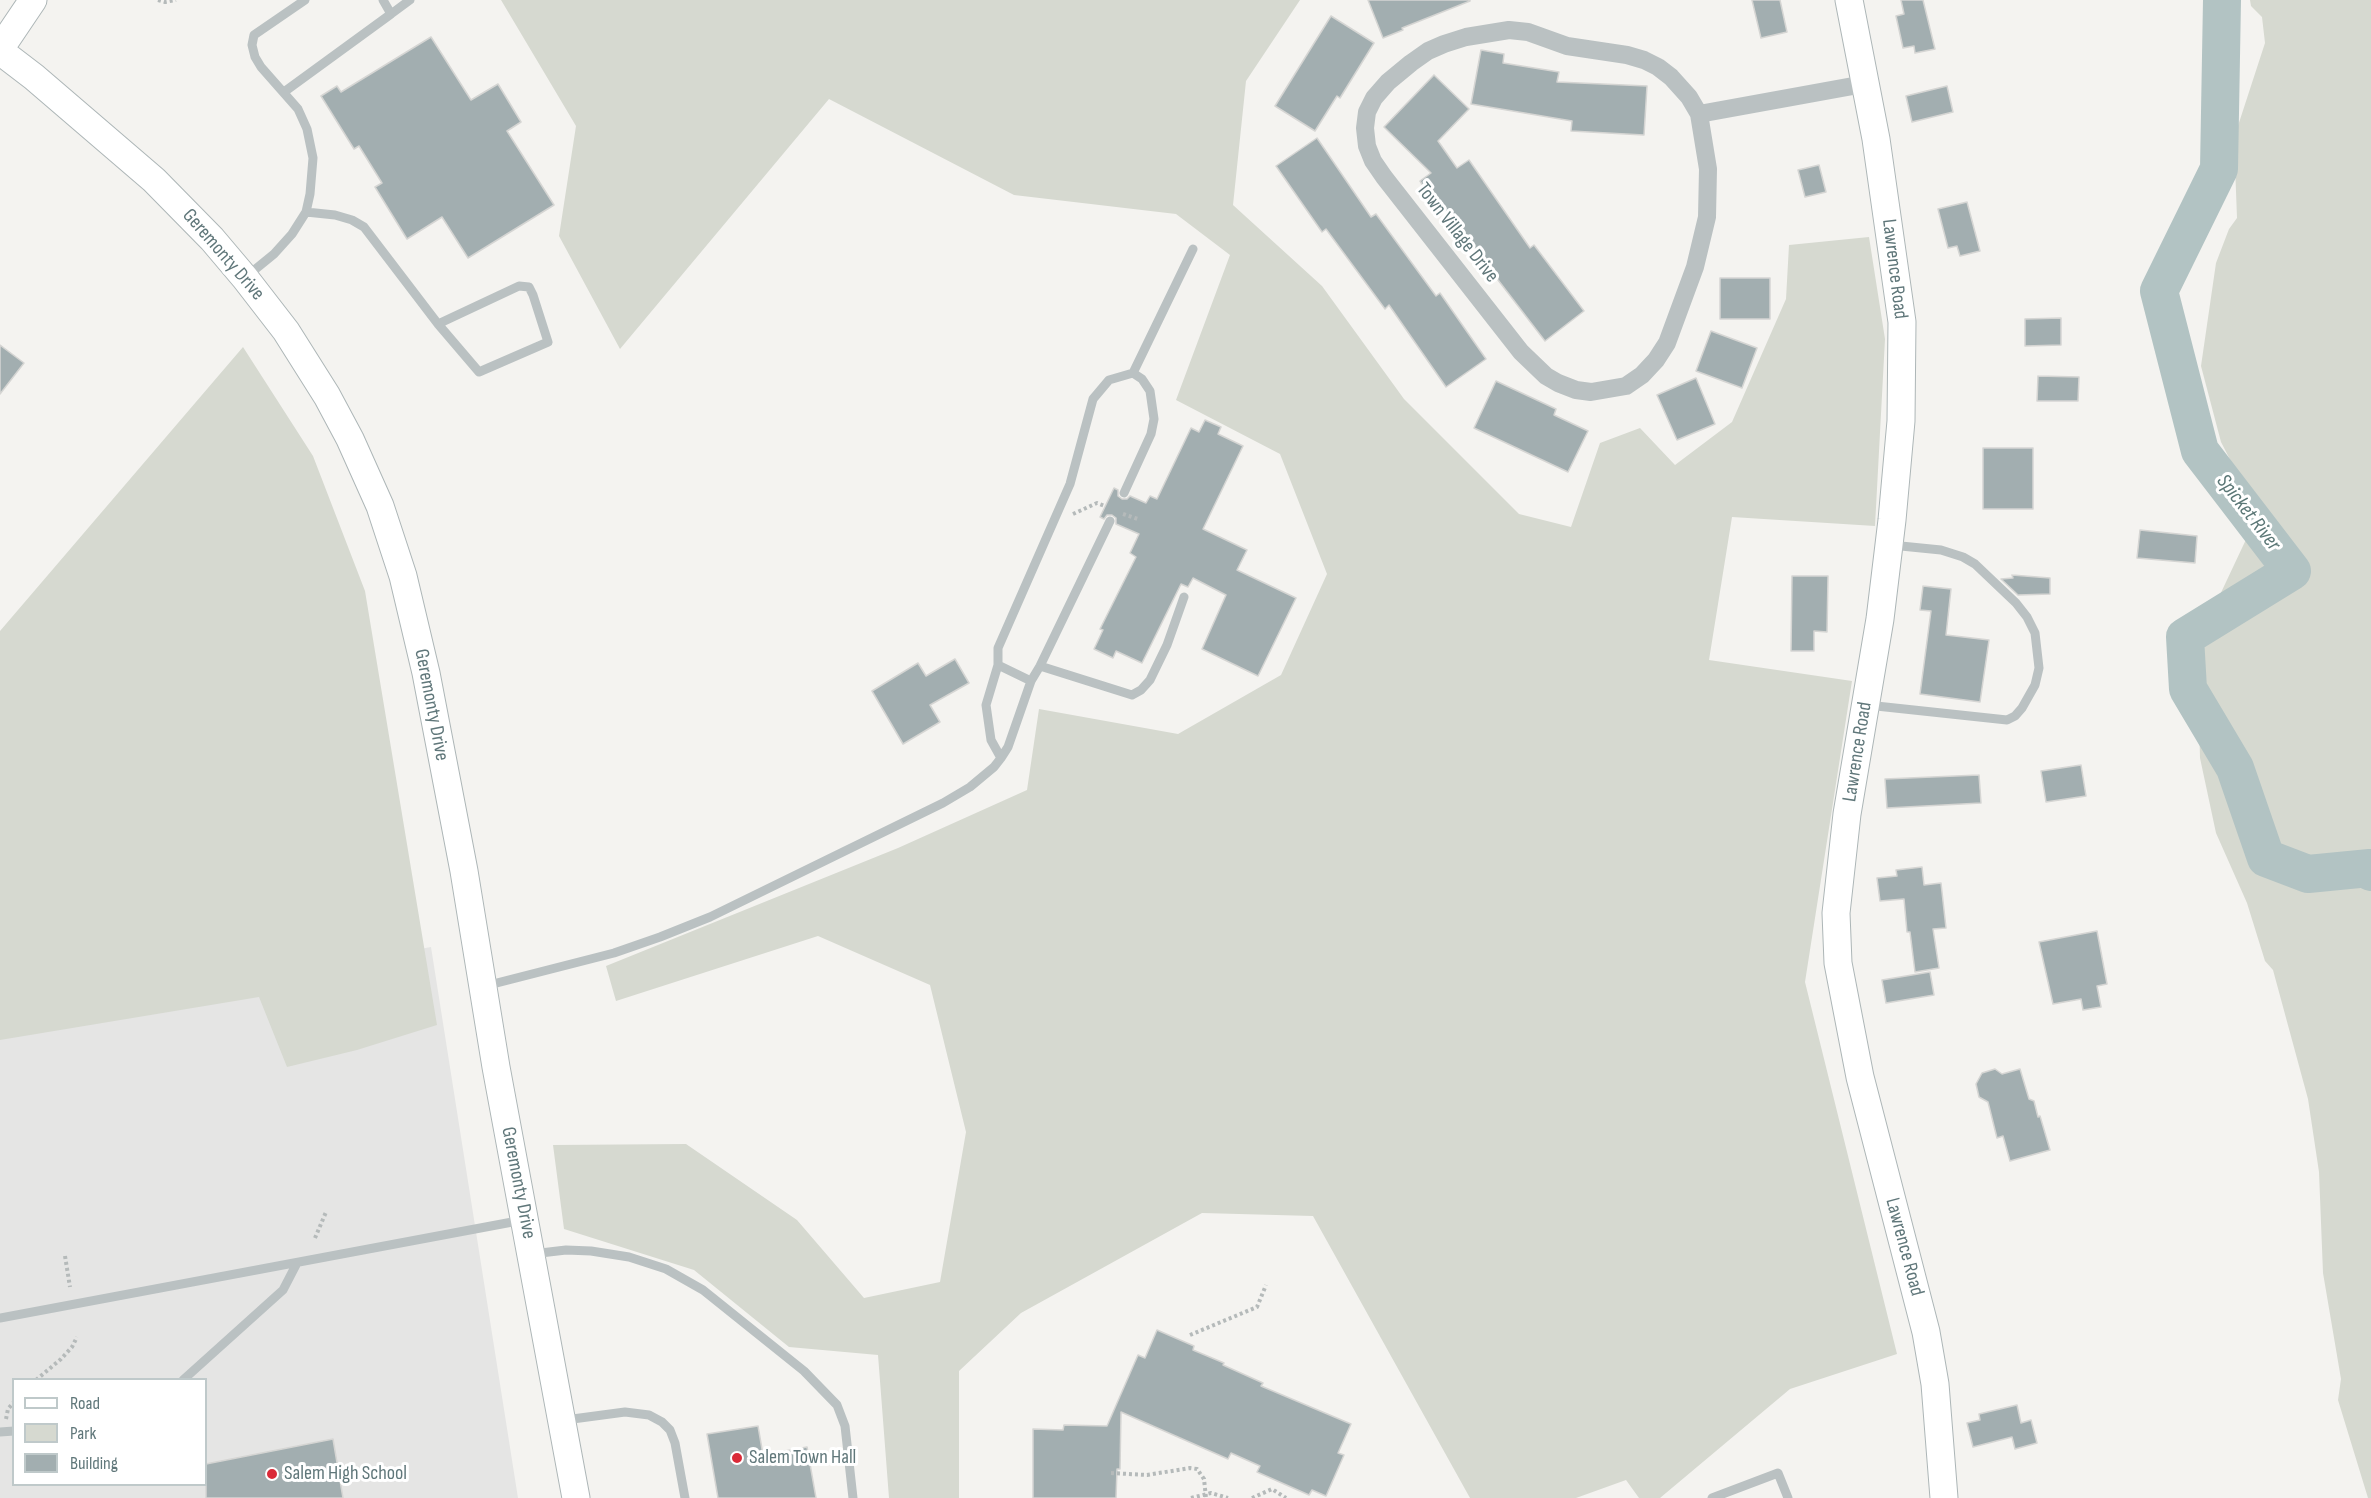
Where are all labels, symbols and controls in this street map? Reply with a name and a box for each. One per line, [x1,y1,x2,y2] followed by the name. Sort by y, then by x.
[1411,178,1503,288] street label: Town Village Drive
[177,204,269,306] street label: Geremonty Drive
[1876,218,1912,320] street label: Lawrence Road
[2210,470,2286,556] water label: Spicket River
[408,647,454,763] street label: Geremonty Drive
[1838,700,1878,804] street label: Lawrence Road
[495,1125,541,1241] street label: Geremonty Drive
[1879,1195,1929,1299] street label: Lawrence Road
[12,1378,207,1486] legend
[70,1393,100,1414] text: Road
[70,1423,96,1444] text: Park
[749,1446,856,1470] place label: Salem Town Hall
[730,1451,744,1465] marker: Salem Town Hall
[70,1453,118,1474] text: Building
[284,1462,407,1486] place label: Salem High School
[265,1467,279,1481] marker: Salem High School

